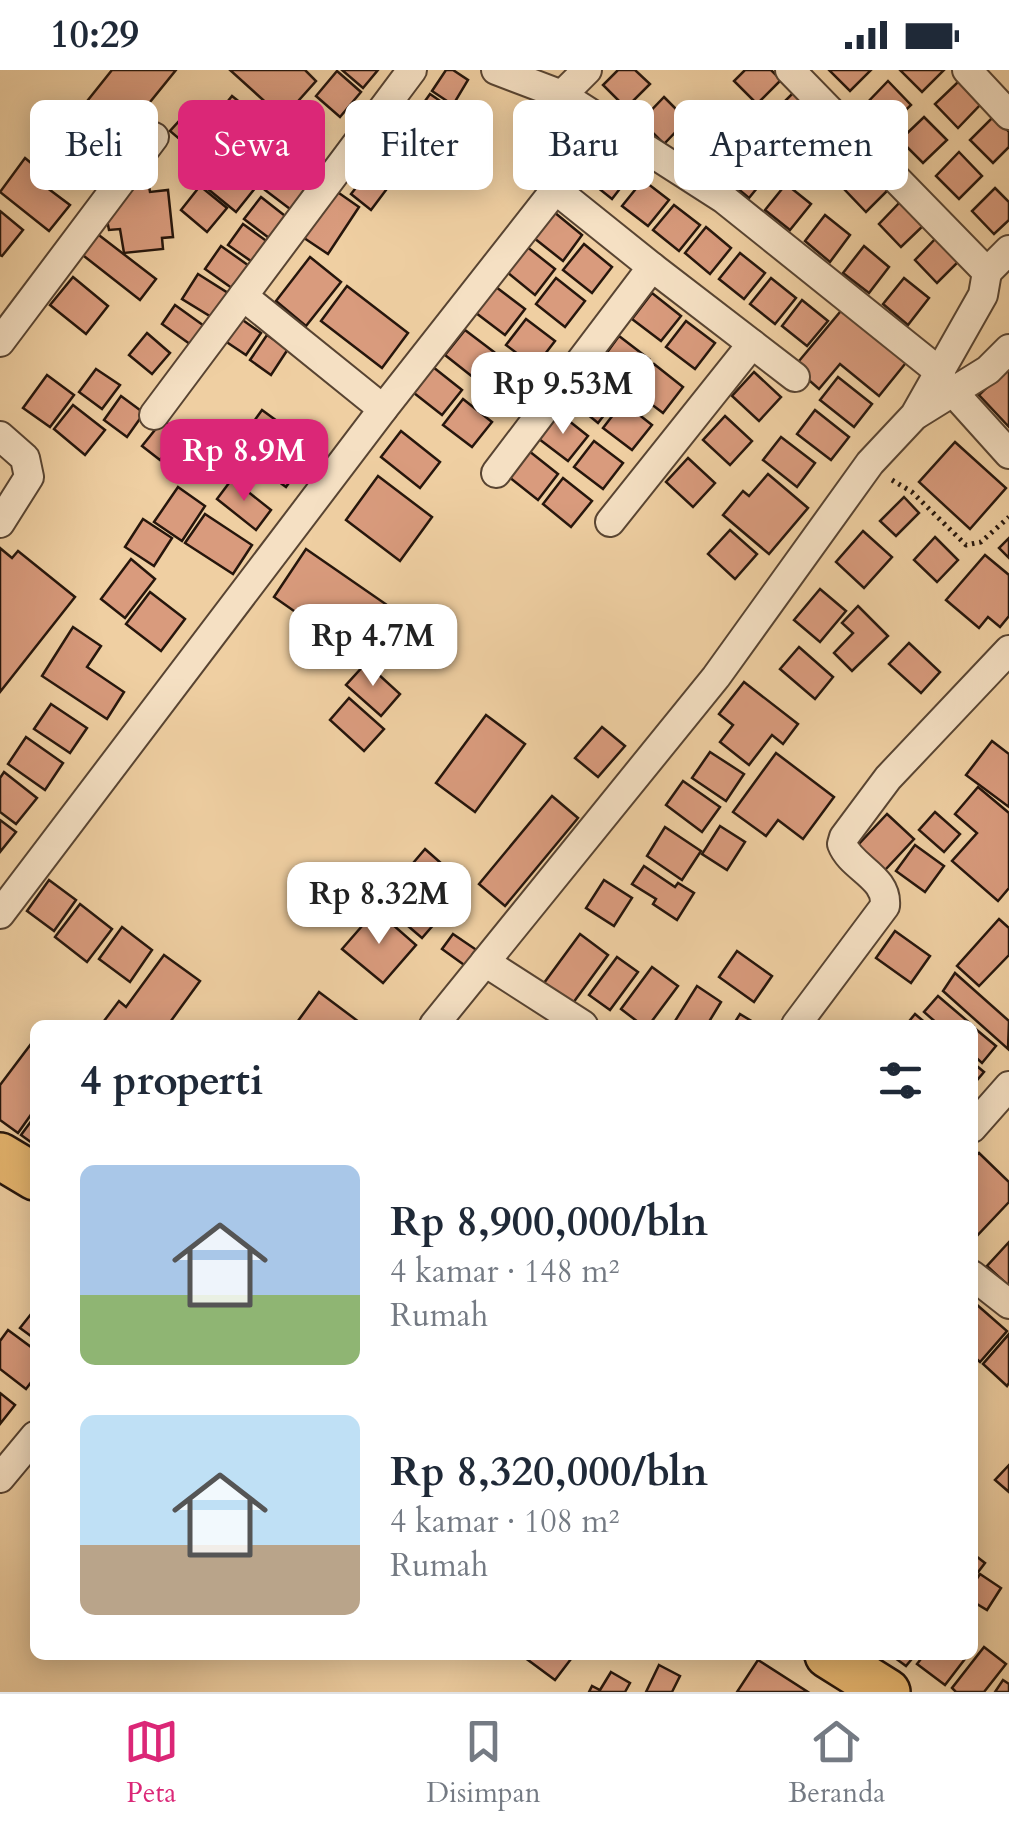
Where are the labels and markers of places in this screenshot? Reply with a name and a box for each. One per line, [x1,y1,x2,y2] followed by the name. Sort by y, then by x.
[460,352,666,437] pin: Rp 9.53M
[152,419,336,504] pin: Rp 8.9M
[281,604,465,689] pin: Rp 4.7M
[276,862,482,947] pin: Rp 8.32M

